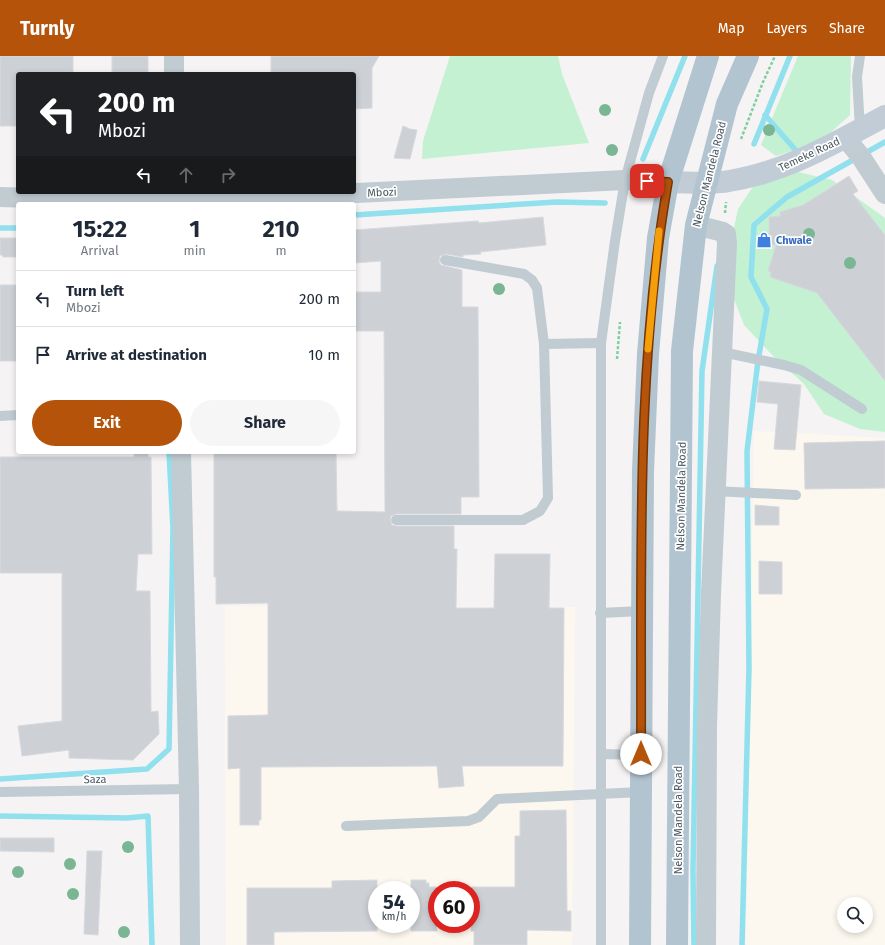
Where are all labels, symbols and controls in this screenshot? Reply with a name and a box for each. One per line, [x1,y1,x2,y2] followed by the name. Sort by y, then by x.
[20,17,74,40] text: Turnly
[718,20,744,37] text: Map
[766,20,807,37] text: Layers
[829,20,865,37] text: Share
[98,86,176,119] text: 200 m
[32,88,84,140] icon: left
[98,120,146,142] text: Mbozi
[690,120,729,228] street label: Nelson Mandela Road
[776,135,842,174] street label: Temeke Road
[133,164,155,186] icon: left
[175,164,197,186] icon: ahead
[217,164,239,186] icon: right
[630,164,664,198] pin
[636,170,658,192] icon: arrive
[367,185,397,200] street label: Mbozi
[72,215,127,243] text: 15:22
[189,215,200,243] text: 1
[262,215,299,243] text: 210
[755,231,773,249] shop icon: Chwale
[776,234,812,247] place label: Chwale
[81,243,119,258] text: Arrival
[184,243,206,258] text: min
[275,243,287,258] text: m
[66,282,124,300] text: Turn left
[32,288,54,310] icon: left
[299,290,340,308] text: 200 m
[66,300,101,315] text: Mbozi
[32,344,54,366] icon: arrive
[66,346,207,364] text: Arrive at destination
[308,346,340,364] text: 10 m
[32,400,182,446] button: Exit
[190,400,340,446] button: Share
[674,442,689,550] street label: Nelson Mandela Road
[620,733,662,775] position arrow
[672,766,685,874] street label: Nelson Mandela Road
[84,773,106,786] street label: Saza
[428,881,480,933] speed limit sign: 60
[383,890,405,914] text: 54
[837,897,873,933] map controls
[837,897,873,933] button: search
[382,911,406,923] text: km/h

